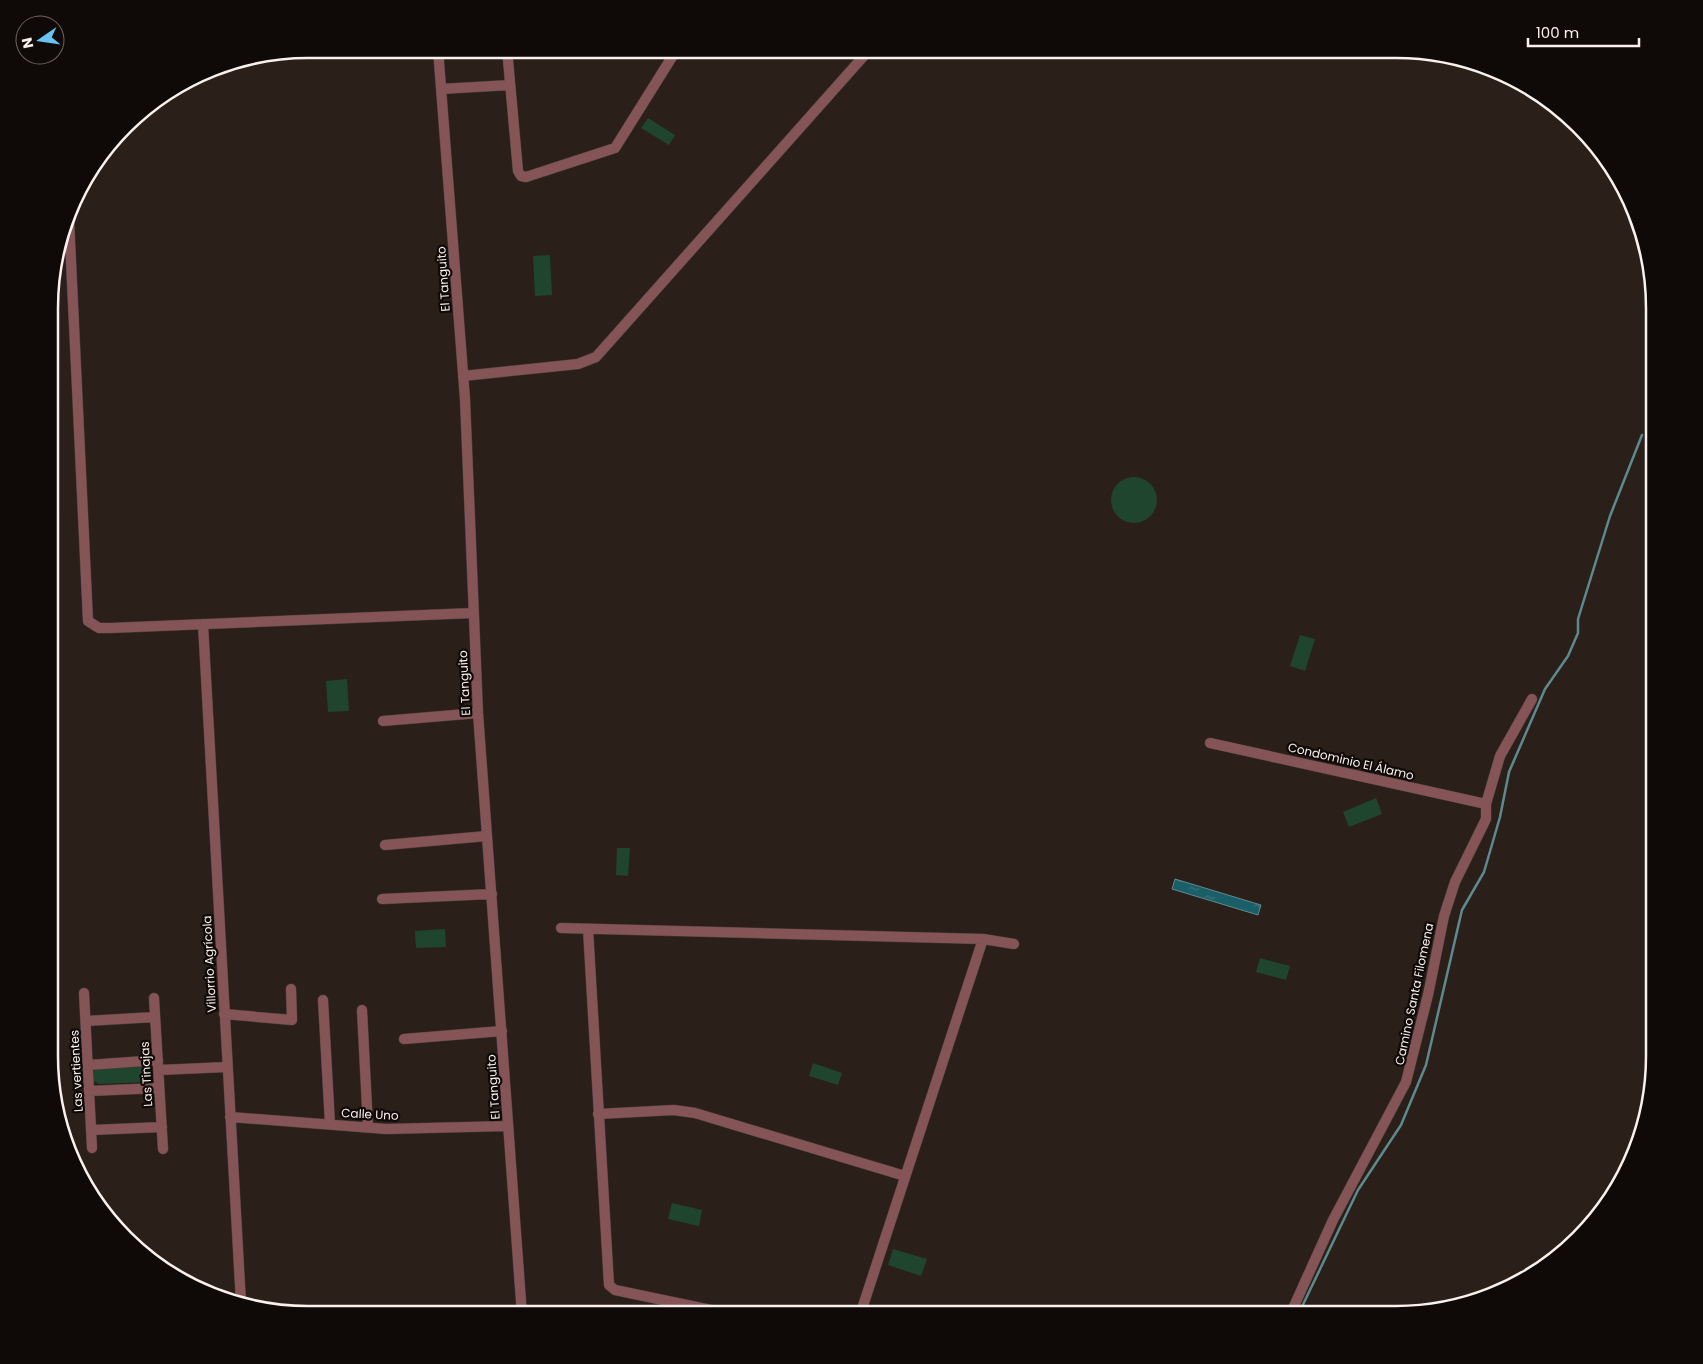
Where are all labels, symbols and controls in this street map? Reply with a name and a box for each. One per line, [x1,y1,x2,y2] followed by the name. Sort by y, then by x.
[15,15,65,65] north arrow
[1528,15,1639,47] scale bar
[1536,22,1579,43] text: 100 m
[16,36,38,50] text: N
[432,245,454,312] street label: El Tanguito
[454,650,474,716] street label: El Tanguito
[1286,738,1416,784] street label: Condominio El Álamo
[198,915,220,1013] street label: Villorrio Agrícola
[1391,921,1437,1067] street label: Camino Santa Filomena
[65,1030,87,1112] street label: Las vertientes
[136,1041,156,1107] street label: Las Tinajas
[482,1053,504,1120] street label: El Tanguito
[341,1104,399,1124] street label: Calle Uno

